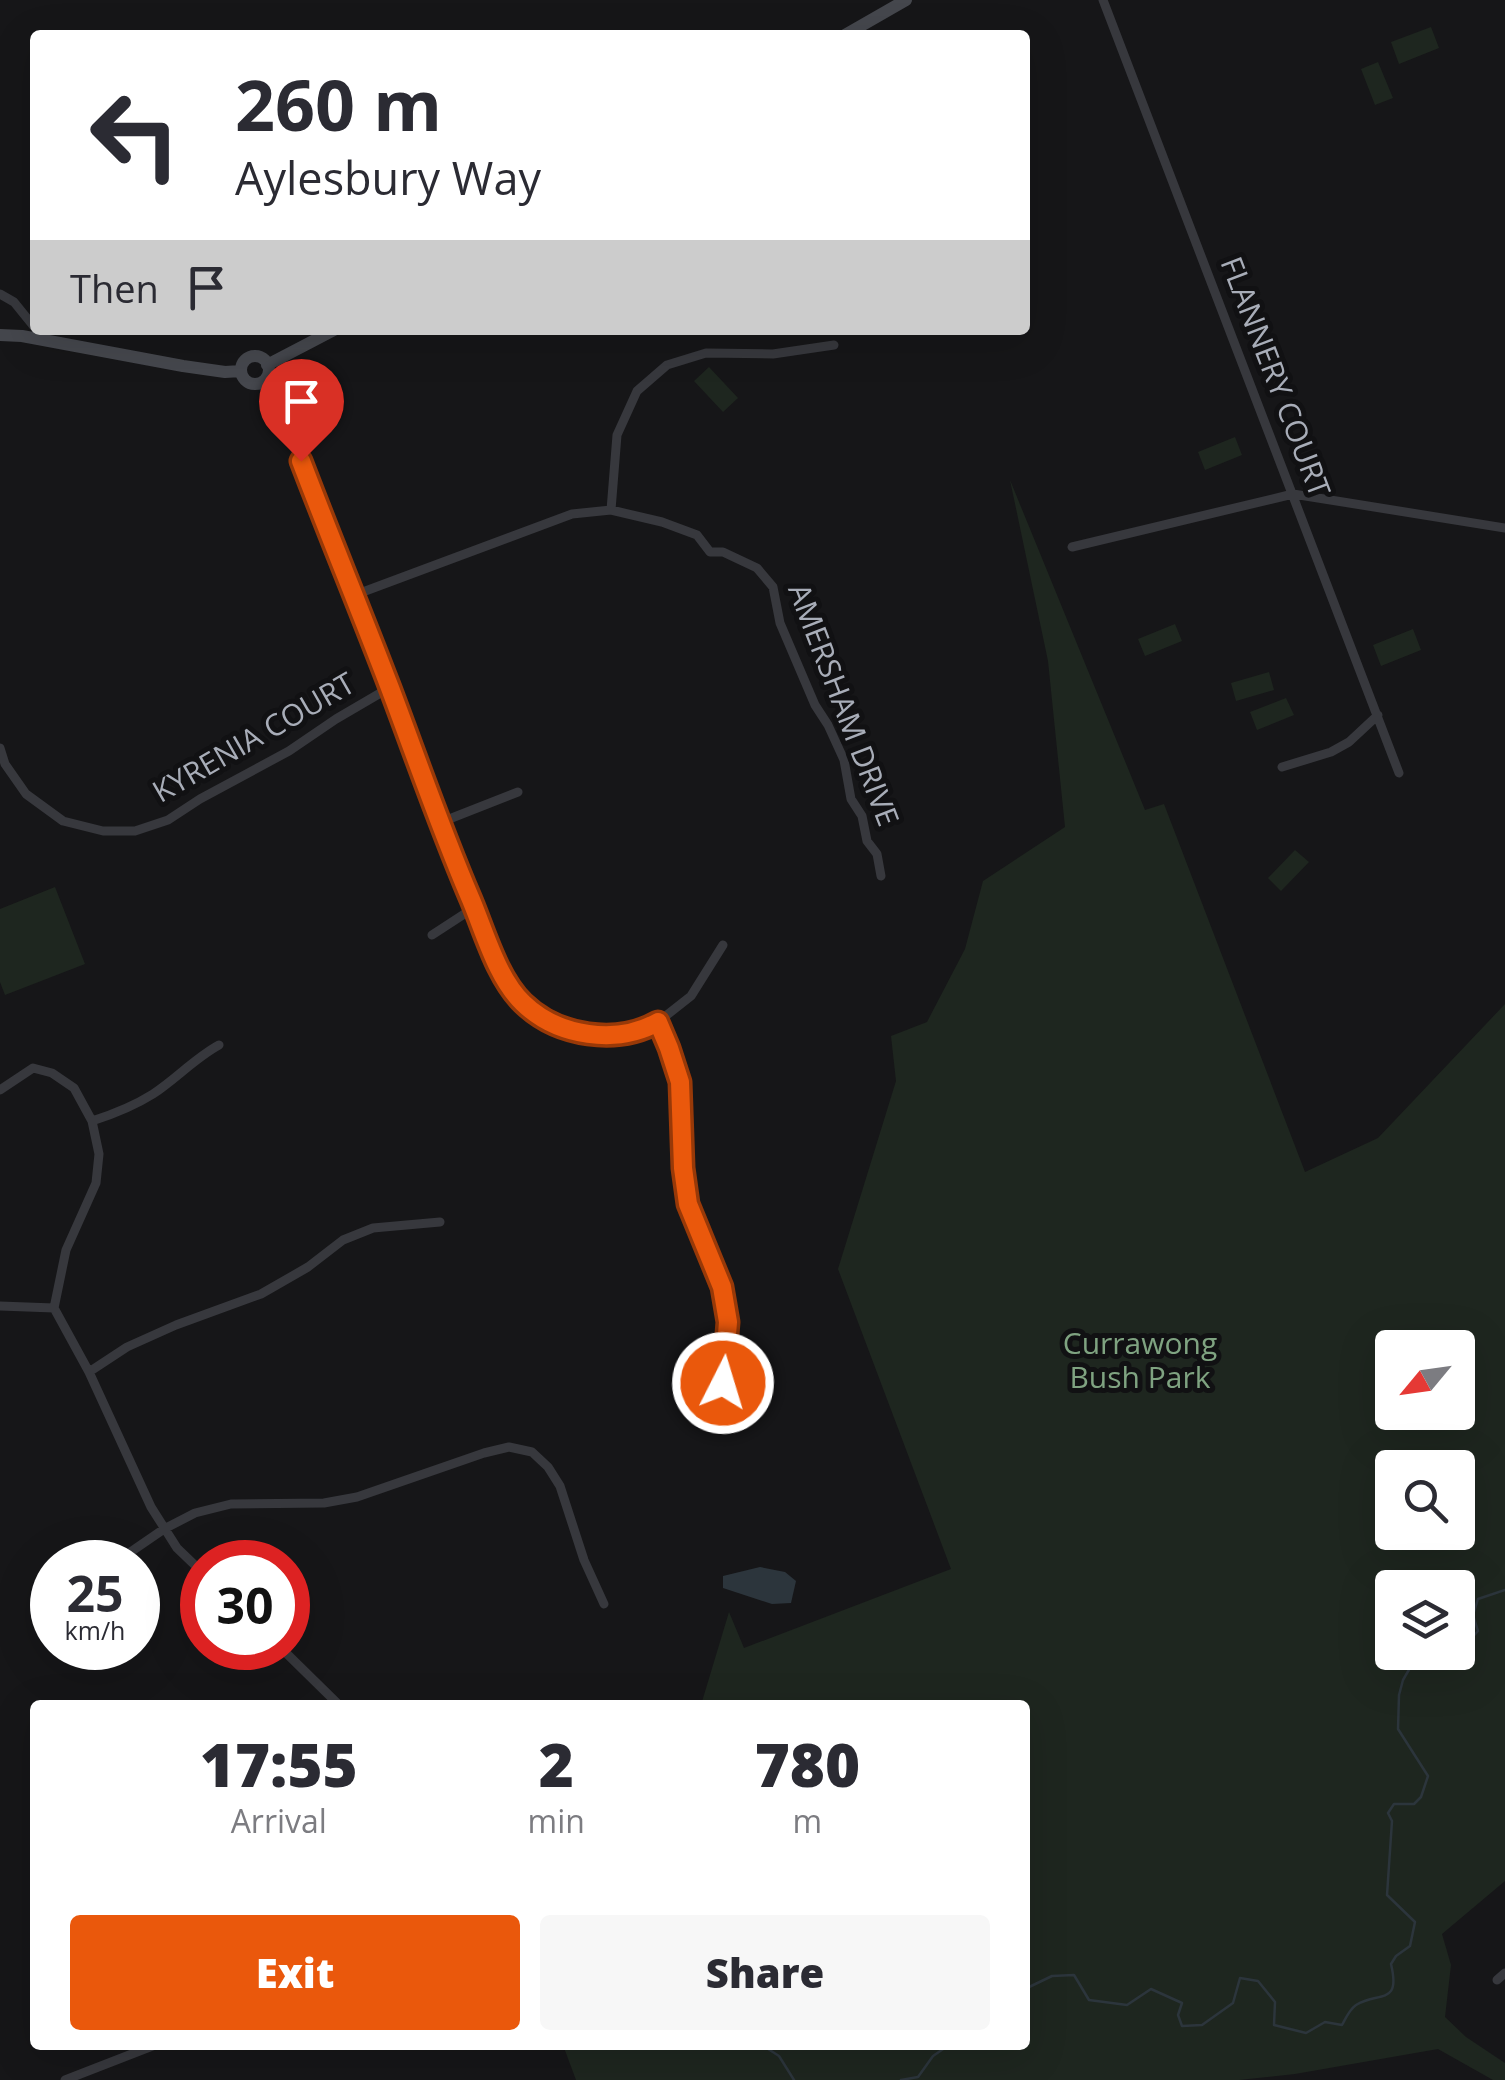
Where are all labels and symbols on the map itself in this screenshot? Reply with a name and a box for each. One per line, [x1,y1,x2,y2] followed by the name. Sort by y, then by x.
[1212,250,1341,503] street label: FLANNERY COURT
[259,359,344,462] pin
[779,577,910,832] street label: AMERSHAM DRIVE
[145,662,362,811] street label: KYRENIA COURT
[1063,1322,1217,1397] park label: Currawong Bush Park
[1375,1330,1475,1430] north arrow
[671,1331,775,1435] position arrow
[180,1540,310,1670] speed limit sign: 30

